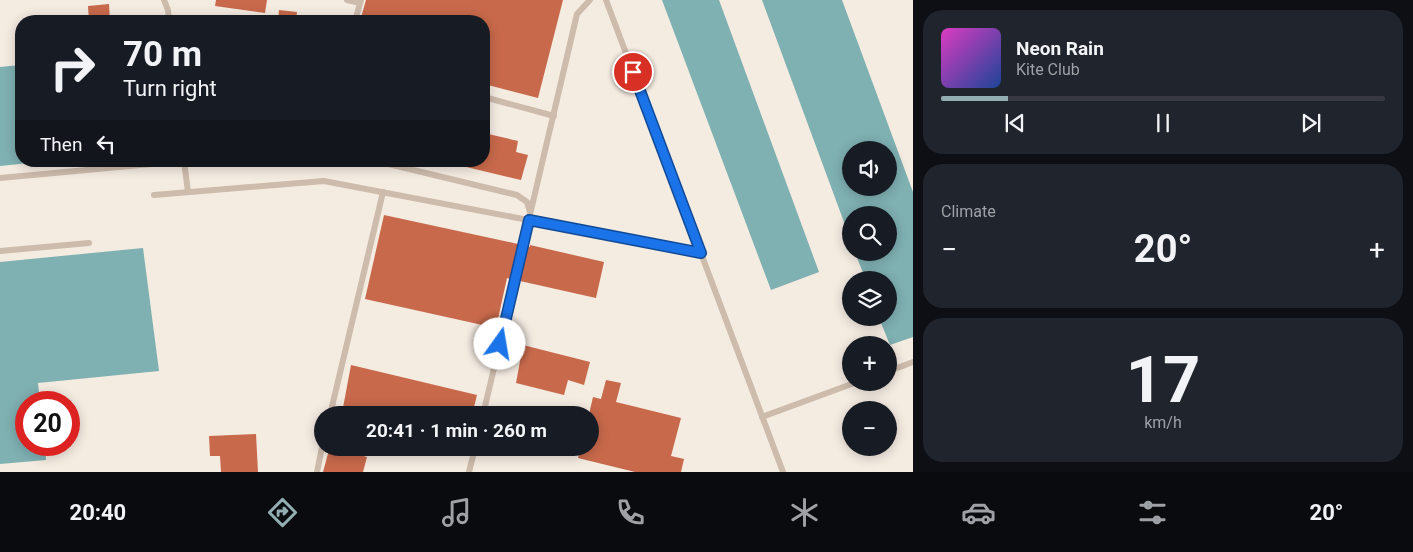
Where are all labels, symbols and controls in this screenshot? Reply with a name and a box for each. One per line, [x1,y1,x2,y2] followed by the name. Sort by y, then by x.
[123,34,202,75] text: 70 m
[40,35,105,100] icon: right
[1016,37,1104,60] text: Neon Rain
[612,51,654,93] pin
[619,58,647,86] icon: arrive
[1016,60,1080,79] text: Kite Club
[123,76,217,101] text: Turn right
[1001,109,1029,137] icon: previous
[1149,109,1177,137] icon: pause
[1297,109,1325,137] icon: next
[92,130,120,158] icon: left
[40,133,82,156] text: Then
[842,141,897,456] map controls
[842,141,897,196] button: sound
[941,202,996,221] text: Climate
[842,206,897,261] button: search
[1134,227,1192,271] text: 20°
[941,233,957,266] text: −
[1369,233,1385,266] text: +
[842,271,897,326] button: layers
[473,317,525,369] position arrow
[842,336,897,391] button: +
[1126,342,1200,418] text: 17
[15,391,80,456] speed limit sign: 20
[842,401,897,456] button: −
[1144,413,1182,432] text: km/h
[366,419,547,442] text: 20:41 · 1 min · 260 m
[265,495,300,530] icon: directions
[439,495,474,530] icon: music
[613,495,648,530] icon: phone
[787,495,822,530] icon: climate
[961,495,996,530] icon: car
[1135,495,1170,530] icon: filters
[70,500,126,525] text: 20:40
[1310,500,1343,525] text: 20°

